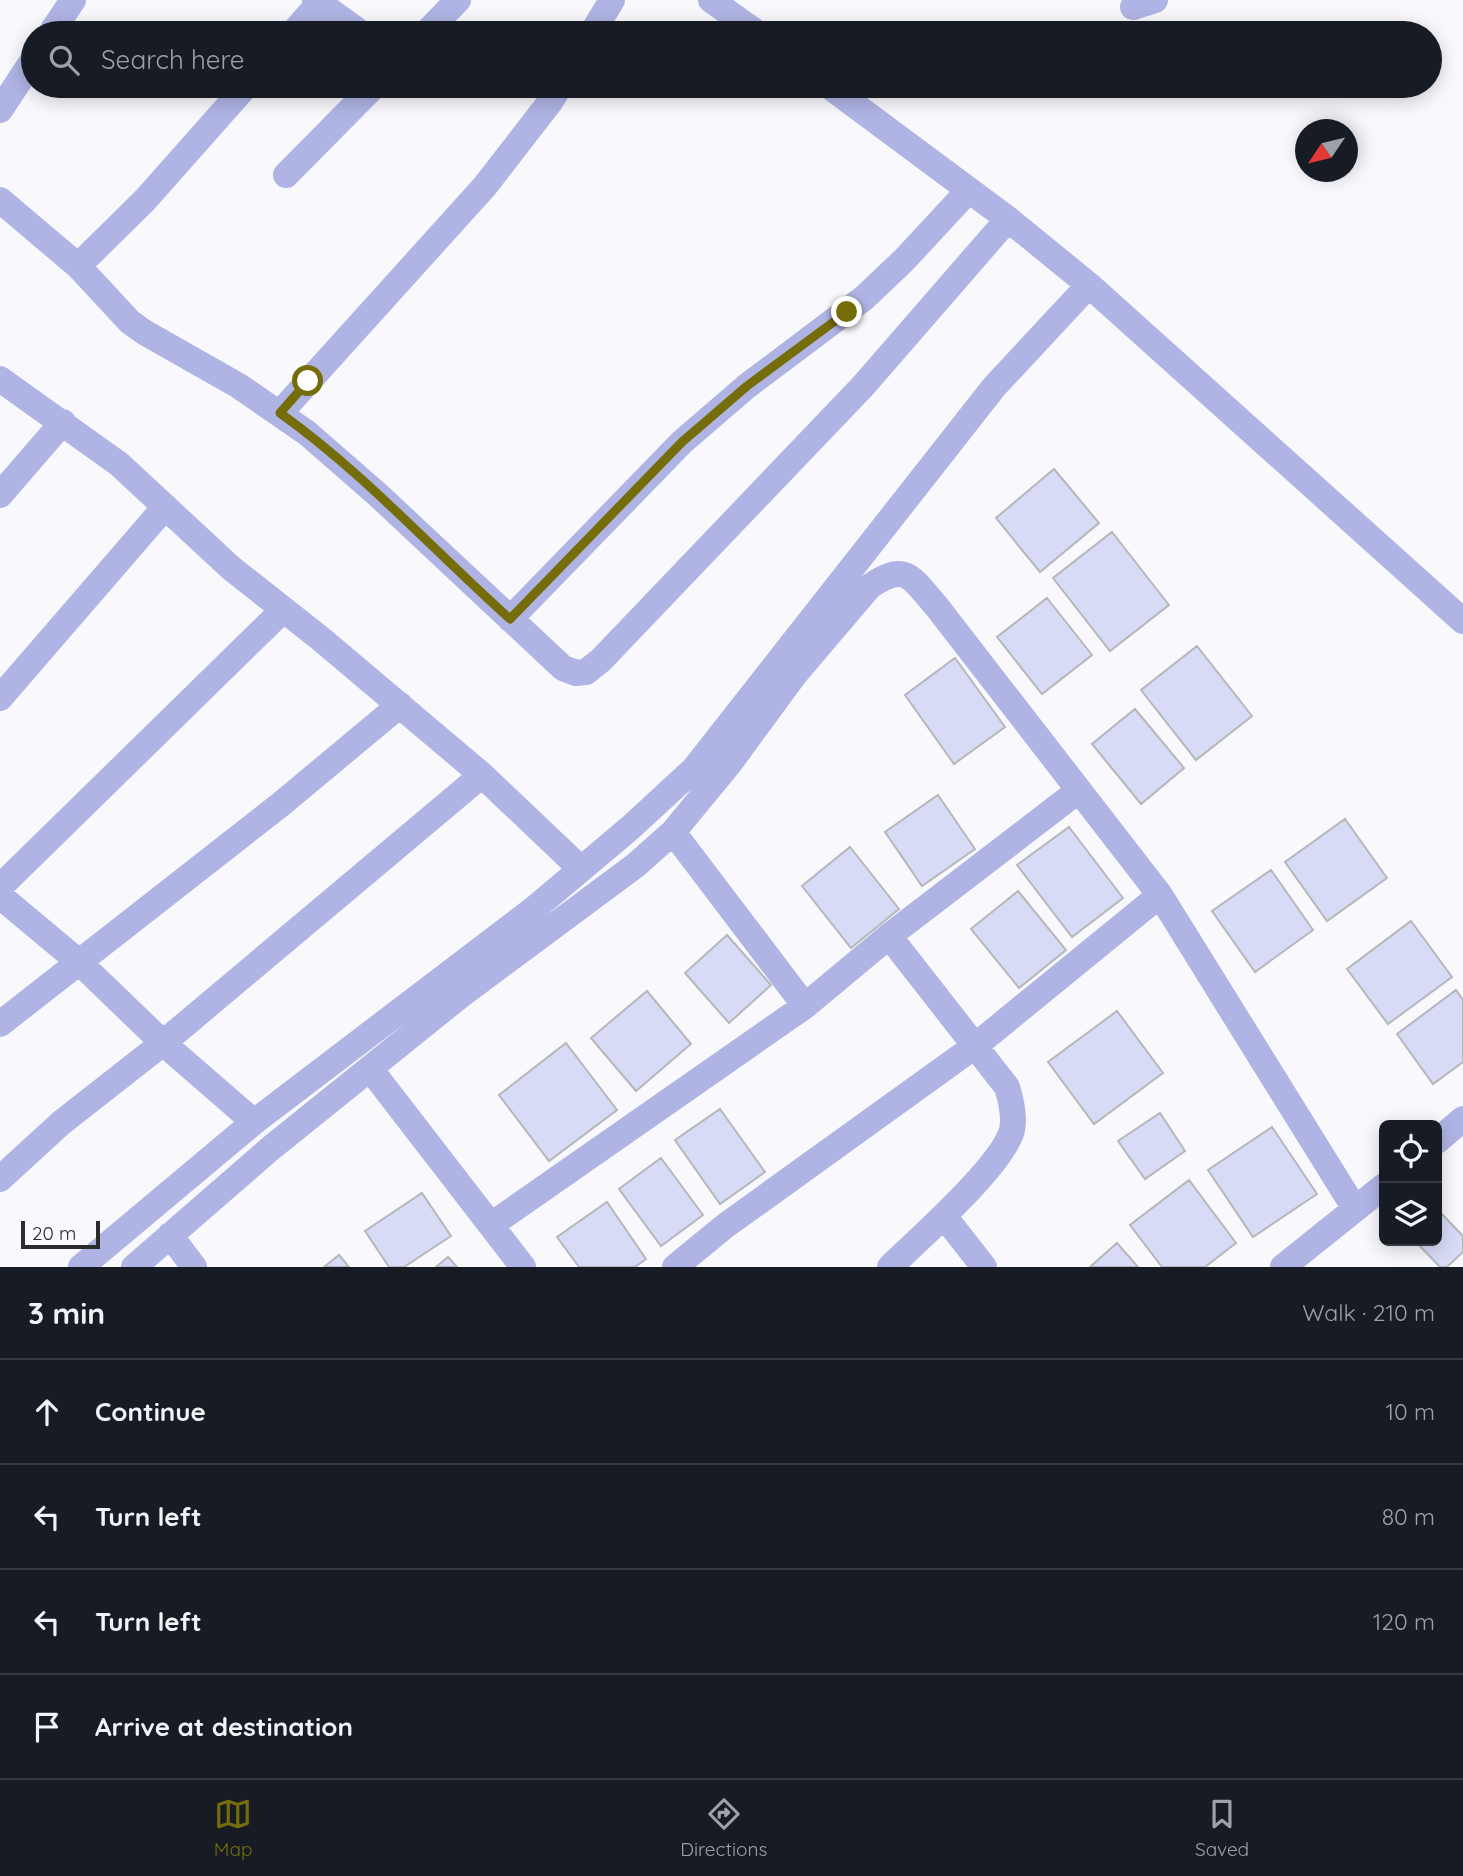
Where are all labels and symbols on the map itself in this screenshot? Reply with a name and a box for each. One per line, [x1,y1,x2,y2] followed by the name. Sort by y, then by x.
[1295,119,1358,182] north arrow
[831,296,862,327] route end
[292,365,323,396] route start
[21,1218,100,1250] scale bar

